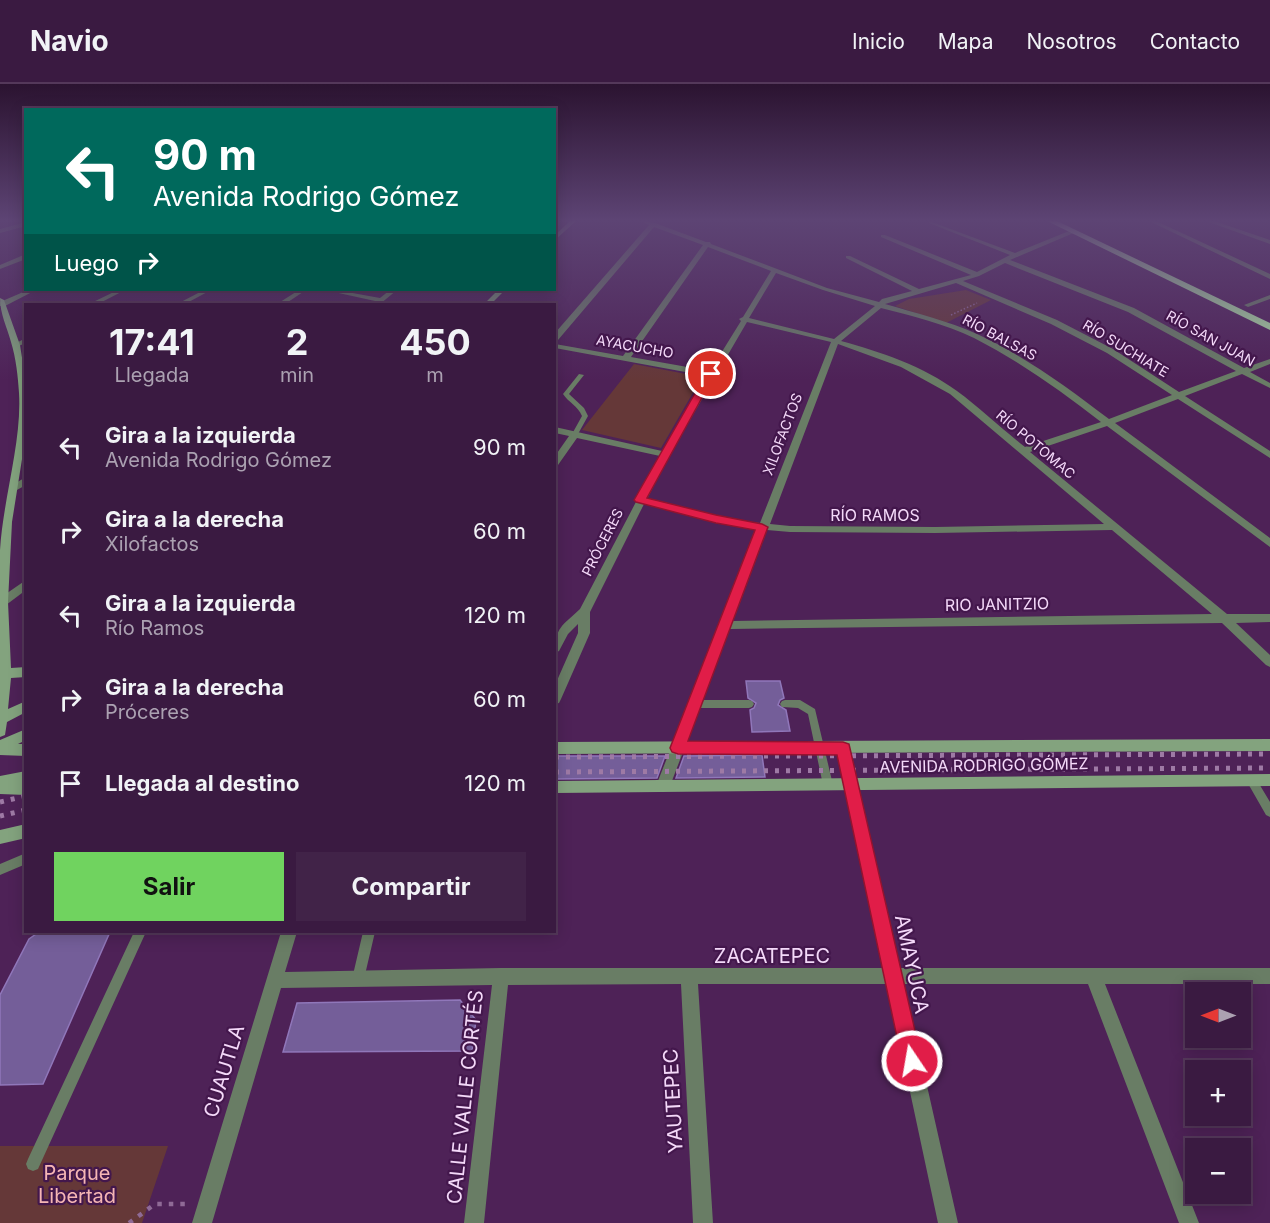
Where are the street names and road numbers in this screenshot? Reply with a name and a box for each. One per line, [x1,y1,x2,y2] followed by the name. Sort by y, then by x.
[1164,307,1258,369] street label: RÍO SAN JUAN
[960,310,1040,364] street label: RÍO BALSAS
[1080,316,1172,380] street label: RÍO SUCHIATE
[595,331,675,361] street label: AYACUCHO
[759,391,805,477] street label: XILOFACTOS
[993,406,1079,482] street label: RÍO POTOMAC
[578,505,626,579] street label: PRÓCERES
[830,505,920,525] street label: RÍO RAMOS
[945,593,1049,615] street label: RIO JANITZIO
[879,753,1089,777] street label: AVENIDA RODRIGO GÓMEZ
[890,912,934,1016] street label: AMAYUCA
[714,944,830,968] street label: ZACATEPEC
[441,989,488,1205] street label: CALLE VALLE CORTÉS
[199,1022,249,1120] street label: CUAUTLA
[658,1048,688,1154] street label: YAUTEPEC

